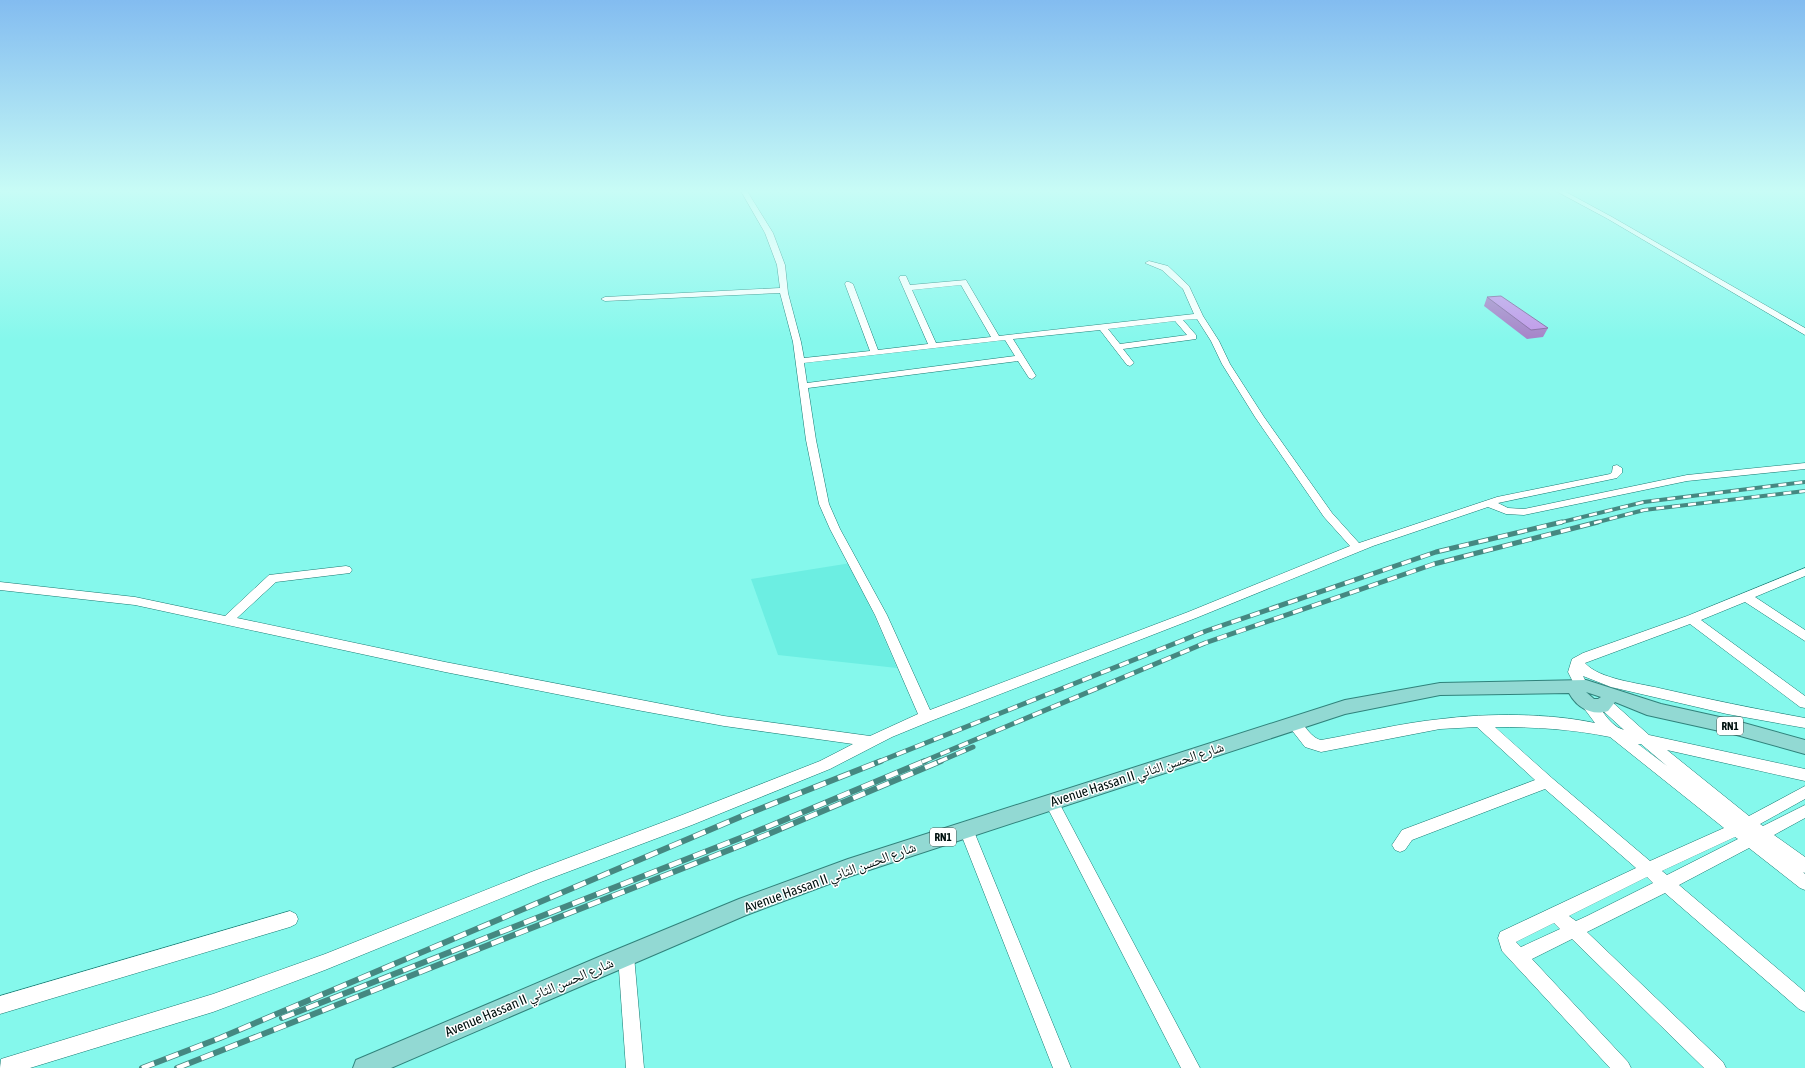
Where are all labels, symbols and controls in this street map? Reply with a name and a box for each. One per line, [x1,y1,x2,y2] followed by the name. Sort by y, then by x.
[1717,717,1743,735] road number: RN1
[1048,738,1227,813] street label: Avenue Hassan II شارع الحسن الثاني
[930,828,956,846] road number: RN1
[742,838,919,919] street label: Avenue Hassan II شارع الحسن الثاني
[442,954,617,1043] street label: Avenue Hassan II شارع الحسن الثاني

